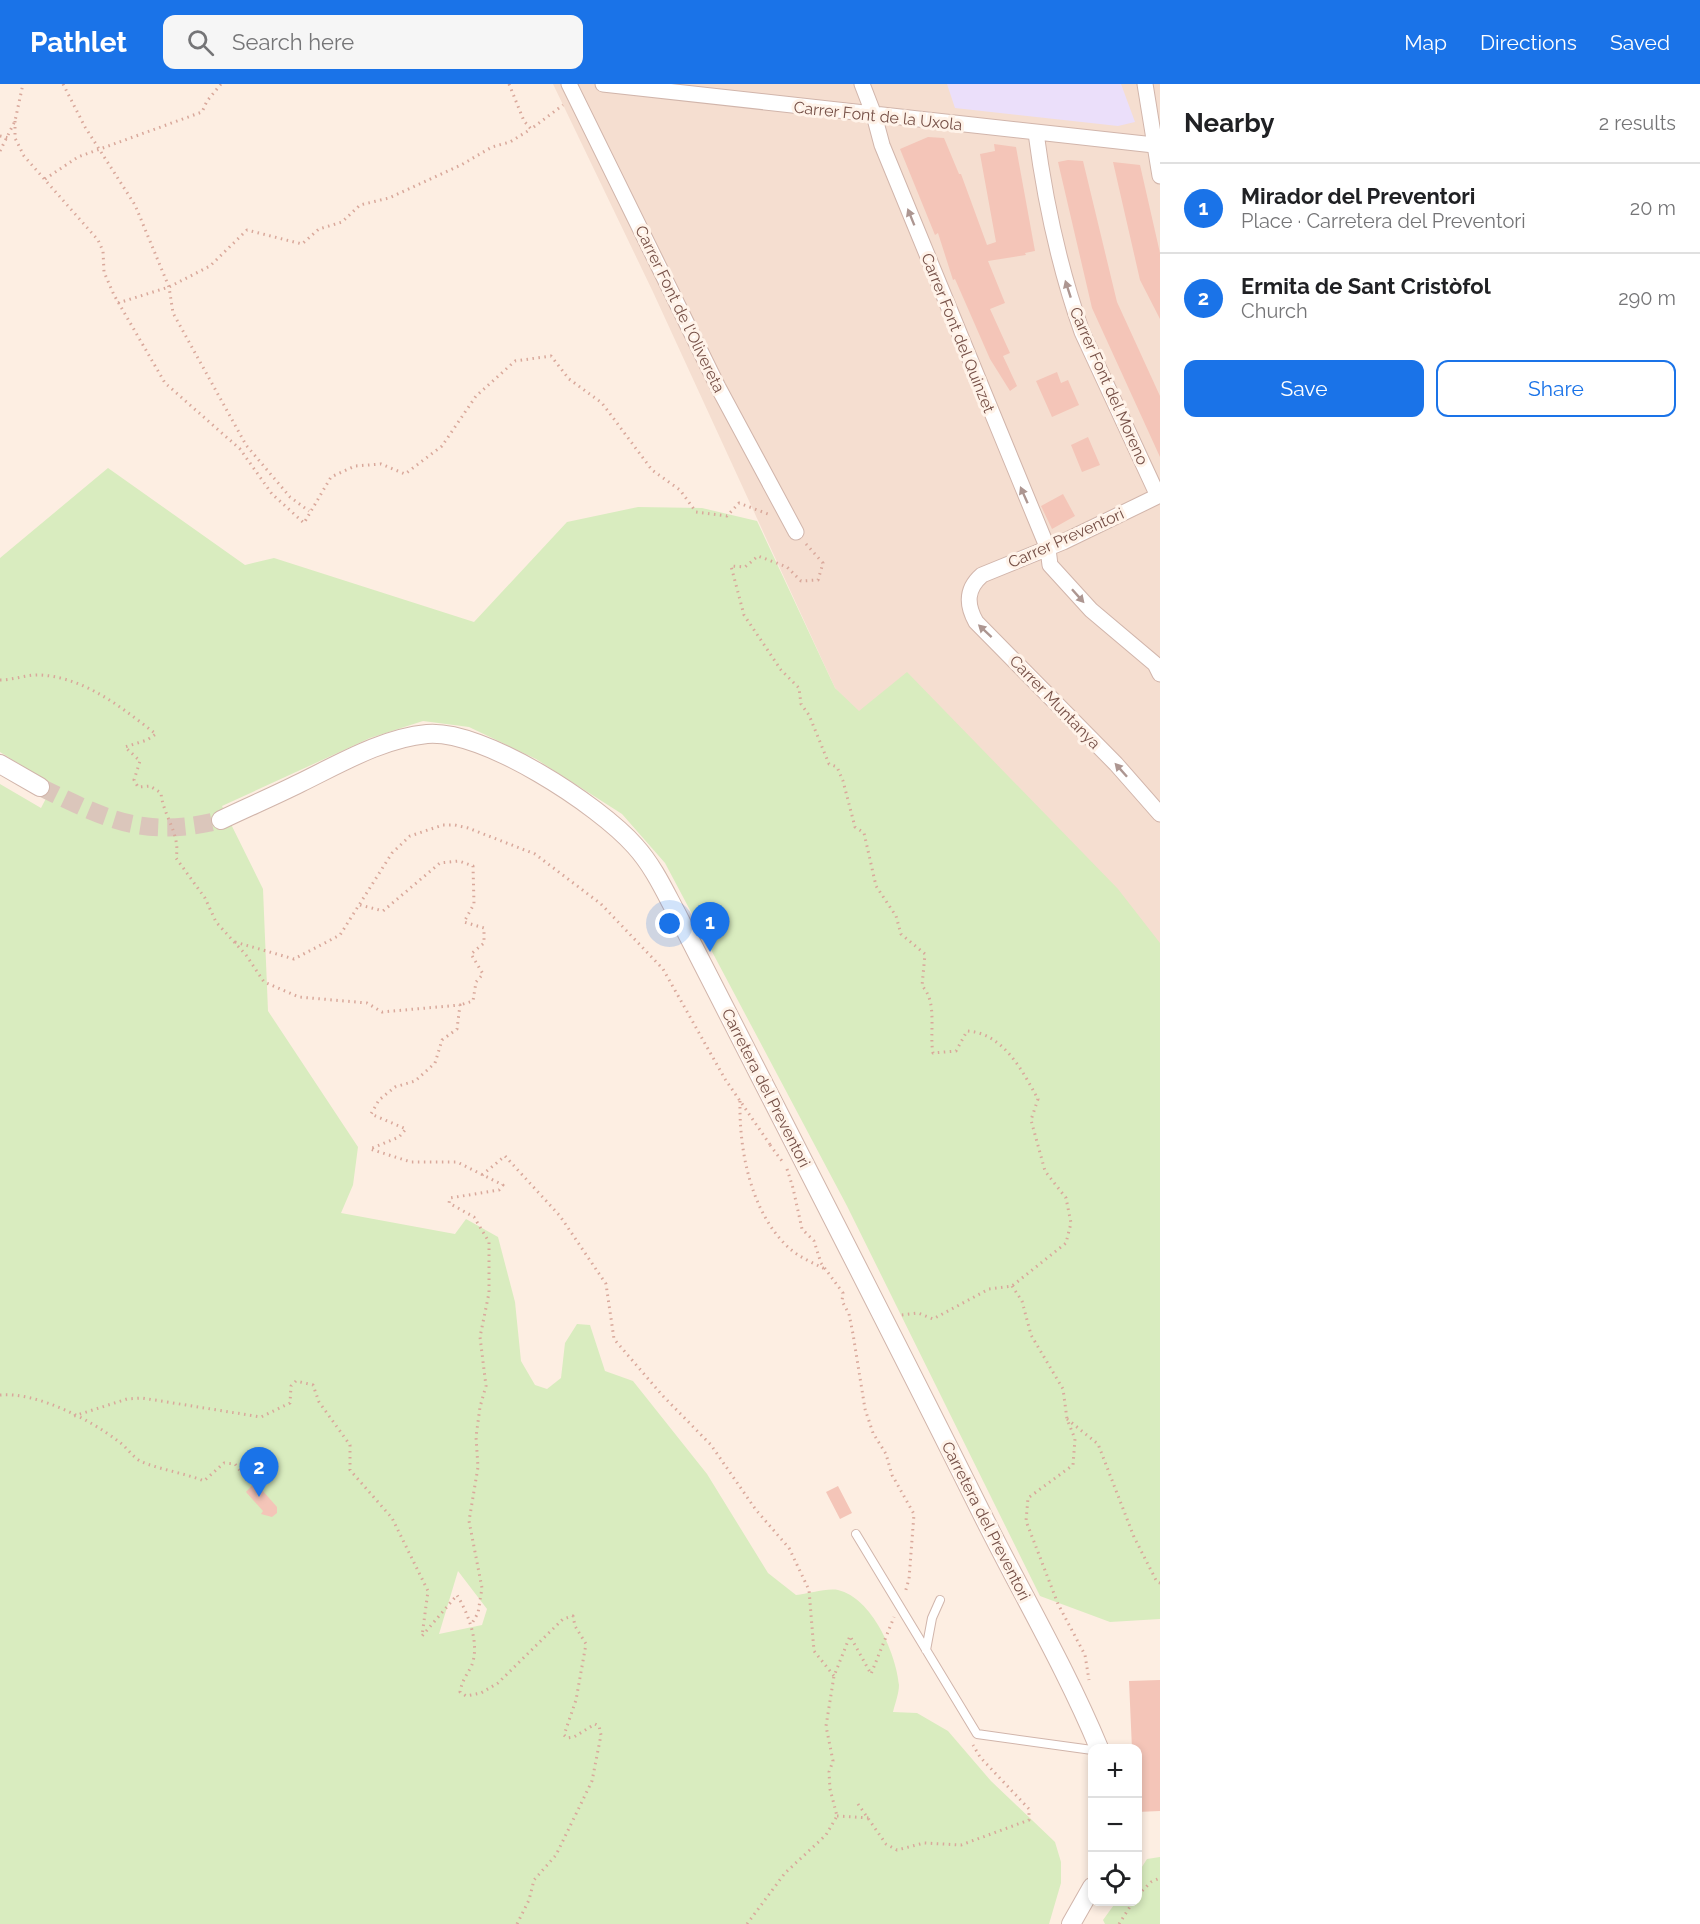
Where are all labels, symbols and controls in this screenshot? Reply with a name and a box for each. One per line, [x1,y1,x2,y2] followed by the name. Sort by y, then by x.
[163,15,583,69] search box
[30,26,127,59] text: Pathlet
[184,26,217,59] icon: search
[232,29,354,55] text: Search here
[1404,30,1447,55] text: Map
[1480,30,1577,55] text: Directions
[1610,30,1670,55] text: Saved
[793,98,963,134] street label: Carrer Font de la Uxola
[1184,108,1274,138] text: Nearby
[1599,111,1676,135] text: 2 results
[1241,183,1475,209] text: Mirador del Preventori
[1199,196,1208,220] text: 1
[1630,196,1676,220] text: 20 m
[906,208,916,226] one-way arrow
[1241,209,1526,233] text: Place · Carretera del Preventori
[631,222,729,396] street label: Carrer Font de l'Olivereta
[917,250,999,416] street label: Carrer Font del Quinzet
[1241,273,1491,299] text: Ermita de Sant Cristòfol
[1062,280,1072,298] one-way arrow
[1198,286,1209,310] text: 2
[1618,286,1676,310] text: 290 m
[1241,299,1308,323] text: Church
[1066,304,1152,468] street label: Carrer Font del Moreno
[1184,360,1424,417] button: Save
[1436,360,1676,417] button: Share
[1019,486,1028,504] one-way arrow
[1005,504,1127,572] street label: Carrer Preventori
[1071,588,1084,603] one-way arrow
[978,625,993,638] one-way arrow
[1006,651,1104,753] street label: Carrer Muntanya
[1115,763,1128,778] one-way arrow
[690,902,730,952] pin: 1
[655,909,684,938] your location
[718,1006,814,1170] street label: Carretera del Preventori
[938,1439,1034,1603] street label: Carretera del Preventori
[240,1448,278,1497] pin: 2
[1088,1744,1142,1906] map controls
[1088,1744,1142,1798] button: +
[1088,1798,1142,1852] button: −
[1088,1852,1142,1906] button: locate

